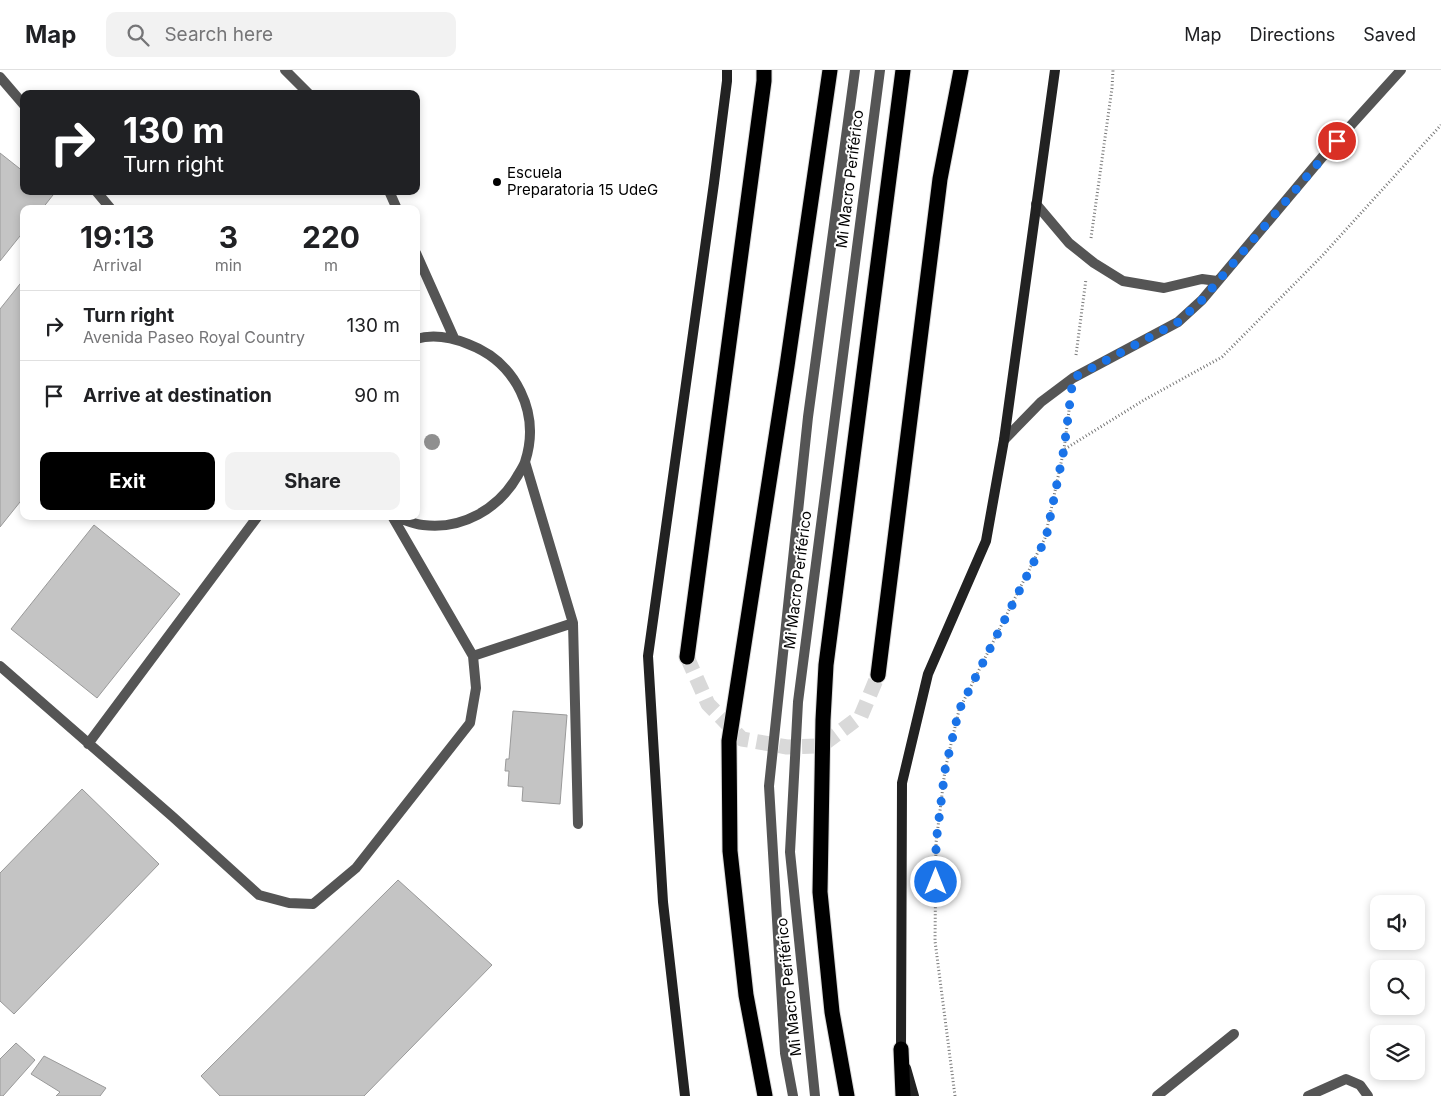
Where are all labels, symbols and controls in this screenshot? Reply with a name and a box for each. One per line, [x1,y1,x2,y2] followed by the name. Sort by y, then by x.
[106,12,456,57] search box
[25,20,76,49] text: Map
[124,21,152,49] icon: search
[164,23,273,46] text: Search here
[1184,24,1222,45] text: Map
[1250,24,1335,45] text: Directions
[1363,24,1416,45] text: Saved
[123,109,225,151] text: 130 m
[832,109,867,249] street label: Mi Macro Periférico
[40,110,105,175] icon: right
[1316,120,1358,162] pin
[1323,127,1351,155] icon: arrive
[123,151,224,177] text: Turn right
[507,163,658,199] place label: Escuela Preparatoria 15 UdeG
[491,176,503,188] marker: Escuela Preparatoria 15 UdeG
[80,219,155,255] text: 19:13
[219,219,238,255] text: 3
[302,219,360,255] text: 220
[93,255,142,275] text: Arrival
[215,255,242,275] text: min
[324,255,338,275] text: m
[83,304,174,327] text: Turn right
[40,312,68,340] icon: right
[347,314,400,337] text: 130 m
[83,327,305,347] text: Avenida Paseo Royal Country
[40,382,68,410] icon: arrive
[83,384,272,407] text: Arrive at destination
[354,384,400,407] text: 90 m
[40,452,215,510] button: Exit
[225,452,400,510] button: Share
[780,510,815,650] street label: Mi Macro Periférico
[909,855,961,907] position arrow
[1370,895,1425,1080] map controls
[1370,895,1425,950] button: sound
[772,917,805,1057] street label: Mi Macro Periférico
[1370,960,1425,1015] button: search
[1370,1025,1425,1080] button: layers

